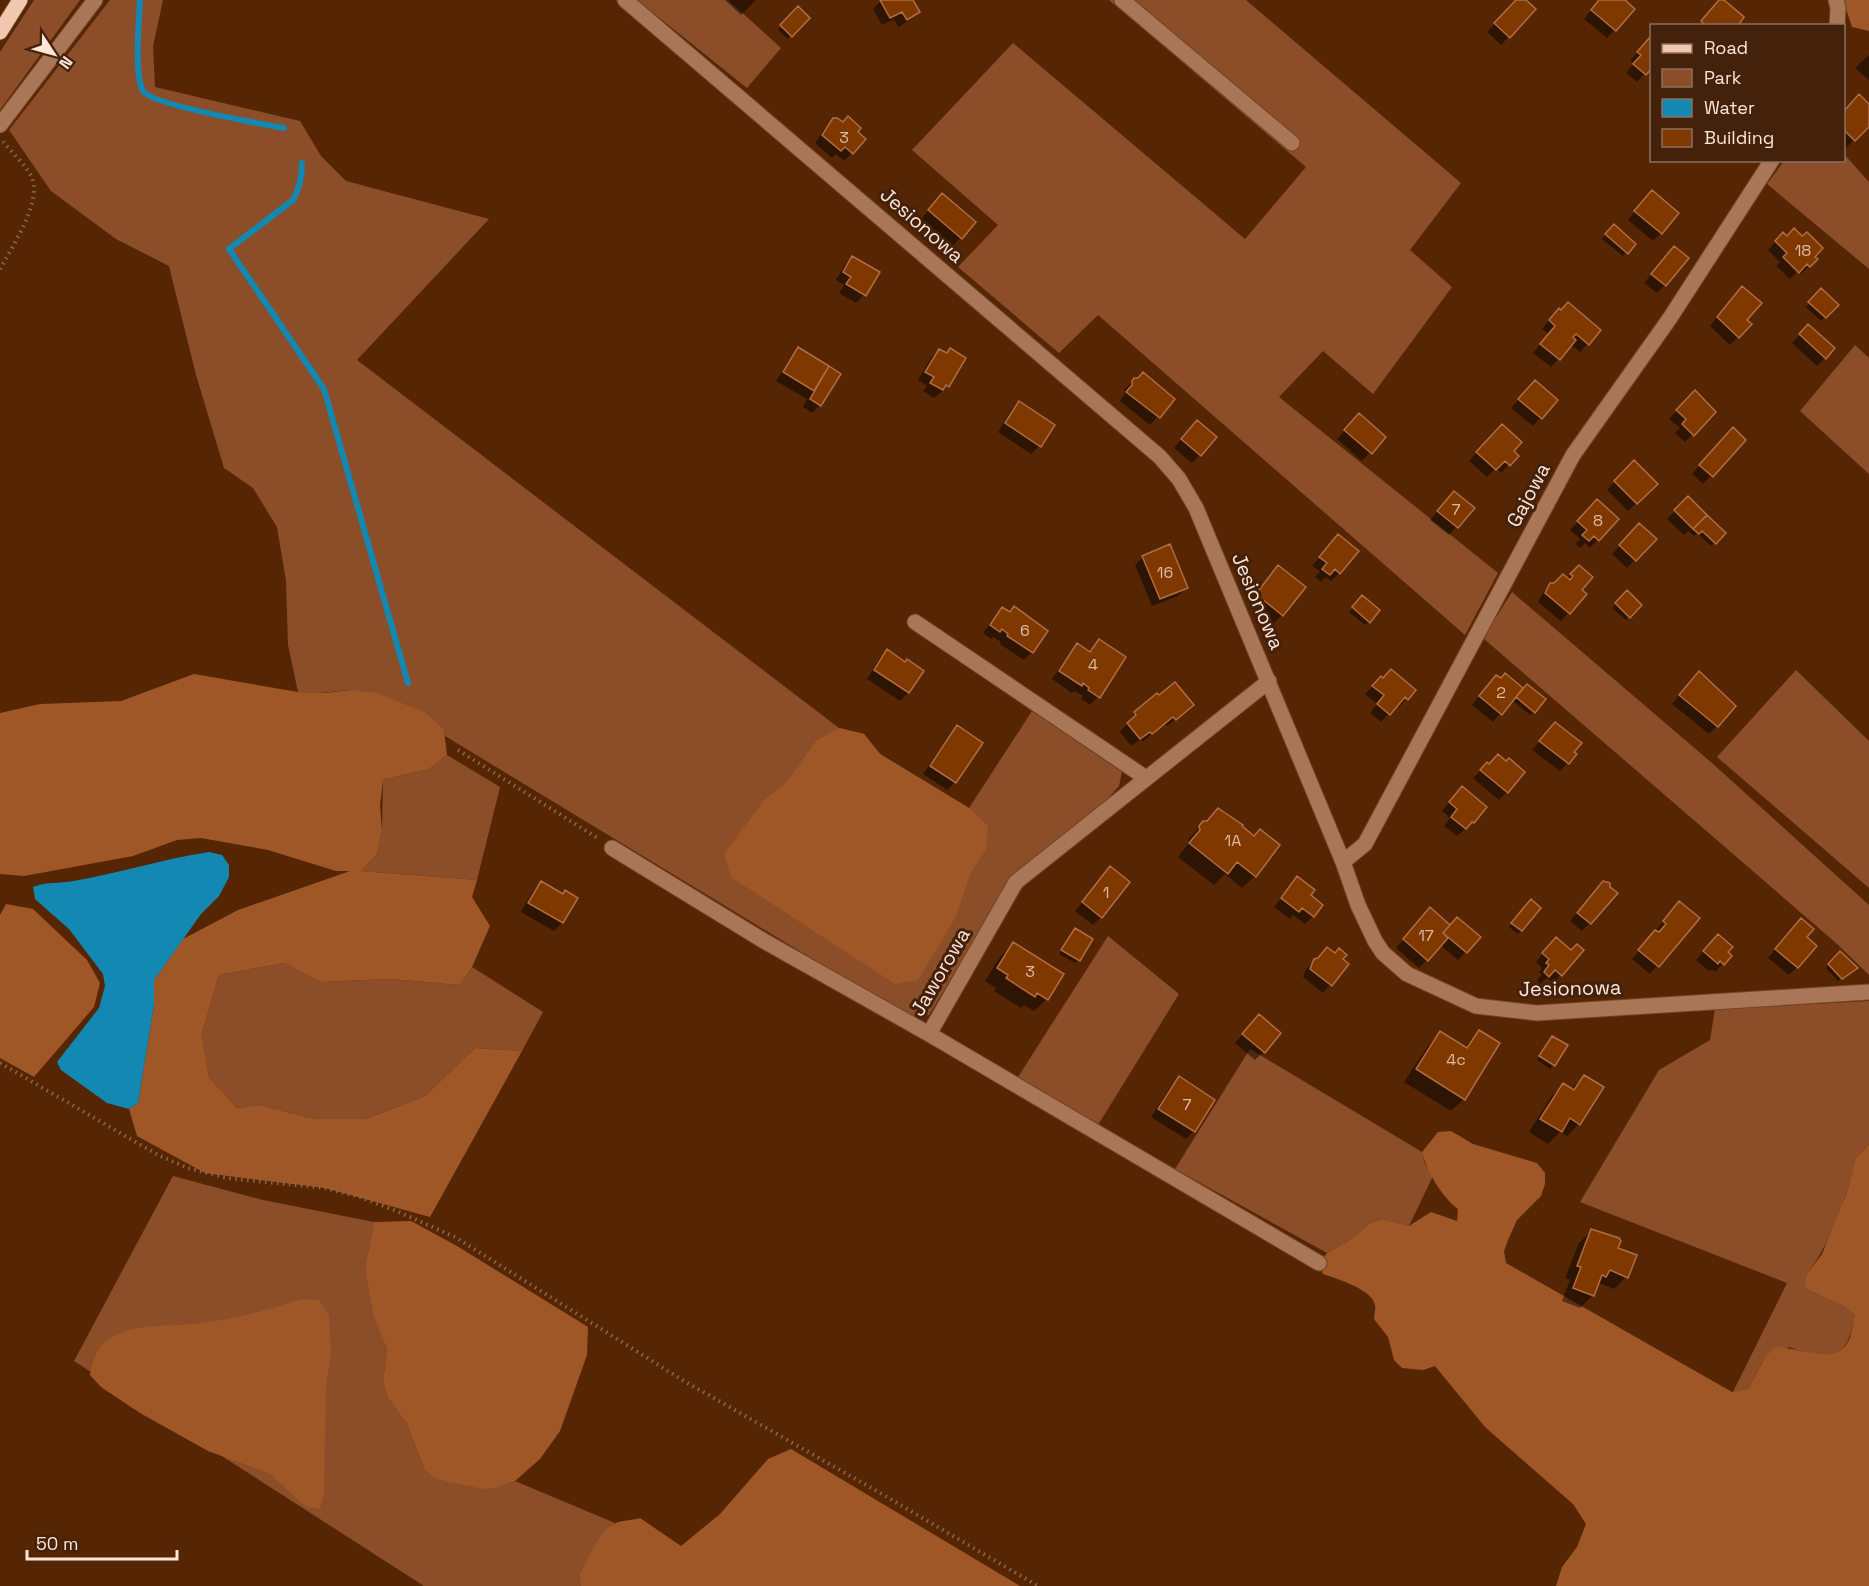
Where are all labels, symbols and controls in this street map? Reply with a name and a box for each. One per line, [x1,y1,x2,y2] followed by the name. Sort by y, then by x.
[24,24,84,84] north arrow
[1650,24,1845,162] legend
[1704,36,1748,59] text: Road
[54,52,77,73] text: N
[1704,66,1742,89] text: Park
[1704,96,1755,119] text: Water
[1704,126,1774,149] text: Building
[839,127,849,148] house number: 3
[875,181,969,269] street label: Jesionowa
[1795,240,1811,261] house number: 18
[1500,458,1556,532] street label: Gajowa
[1451,499,1461,520] house number: 7
[1593,510,1603,531] house number: 8
[1226,549,1290,653] street label: Jesionowa
[1157,562,1173,583] house number: 16
[1020,620,1030,641] house number: 6
[1088,654,1098,675] house number: 4
[1496,682,1506,703] house number: 2
[1225,830,1241,851] house number: 1A
[1103,882,1109,903] house number: 1
[904,923,976,1021] street label: Jaworowa
[1418,925,1434,946] house number: 17
[1025,961,1035,982] house number: 3
[1518,974,1622,1002] street label: Jesionowa
[1446,1049,1466,1070] house number: 4c
[1182,1094,1192,1115] house number: 7
[27,1523,177,1561] scale bar
[36,1532,78,1555] text: 50 m

